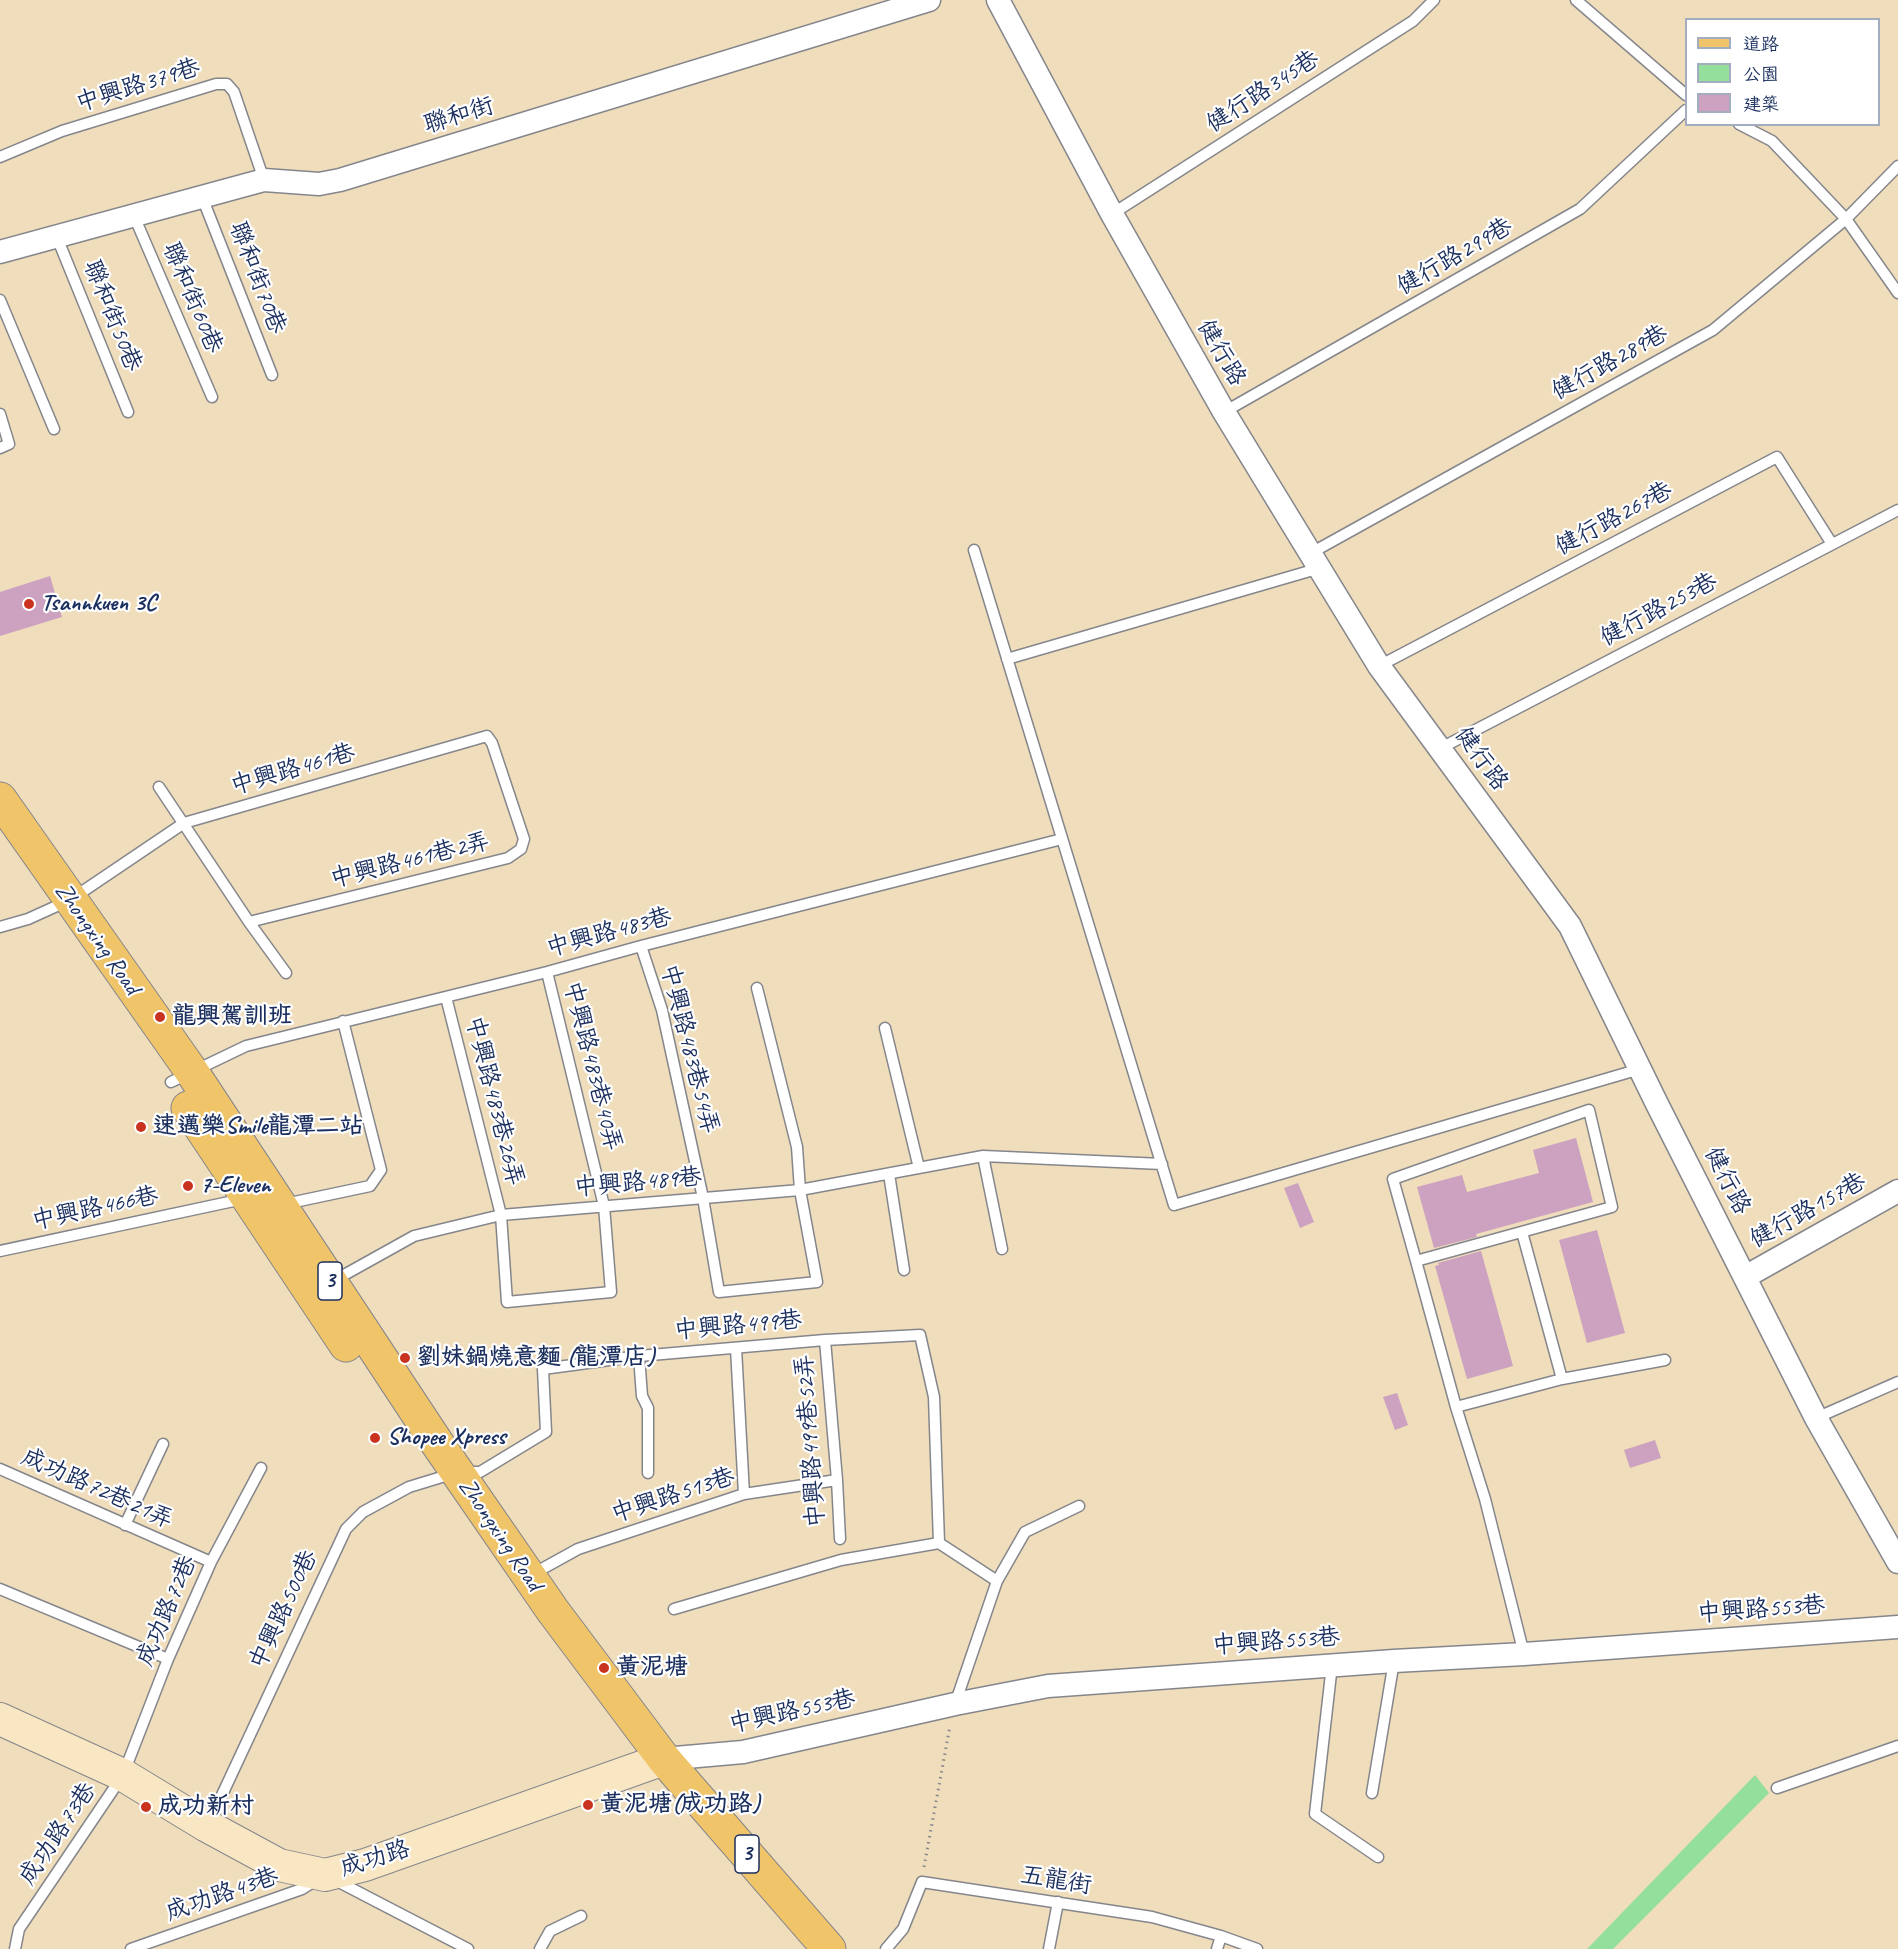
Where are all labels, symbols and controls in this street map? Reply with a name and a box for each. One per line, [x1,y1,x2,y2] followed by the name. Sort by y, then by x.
[1685,18,1880,126] legend
[1743,33,1779,55] text: 道路
[1201,45,1325,139] street label: 健行路345巷
[72,53,204,119] street label: 中興路379巷
[1743,63,1779,85] text: 公園
[420,92,498,140] street label: 聯和街
[1743,93,1779,115] text: 建築
[1392,212,1518,302] street label: 健行路299巷
[222,218,292,338] street label: 聯和街70巷
[156,238,228,358] street label: 聯和街60巷
[77,256,147,376] street label: 聯和街50巷
[1191,315,1251,391] street label: 健行路
[1547,319,1673,407] street label: 健行路289巷
[1551,476,1677,562] street label: 健行路267巷
[1596,567,1722,653] street label: 健行路253巷
[41,590,156,618] place label: Tsannkuen 3C
[22,597,36,611] marker: Tsannkuen 3C
[1448,721,1514,797] street label: 健行路
[227,738,359,802] street label: 中興路461巷
[327,827,493,895] street label: 中興路461巷2弄
[48,878,146,1000] street label: Zhongxing Road
[543,902,675,964] street label: 中興路483巷
[654,961,724,1137] street label: 中興路483巷54弄
[557,978,627,1154] street label: 中興路483巷40弄
[172,1003,292,1031] place label: 龍興駕訓班
[153,1010,167,1024] marker: 龍興駕訓班
[459,1013,529,1189] street label: 中興路483巷26弄
[153,1113,364,1141] place label: 速邁樂Smile龍潭二站
[134,1120,148,1134] marker: 速邁樂Smile龍潭二站
[1698,1142,1756,1220] street label: 健行路
[573,1163,703,1203] street label: 中興路489巷
[1745,1167,1871,1255] street label: 健行路157巷
[200,1172,271,1200] place label: 7-Eleven
[181,1179,195,1193] marker: 7-Eleven
[29,1182,161,1236] street label: 中興路466巷
[318,1262,342,1300] road number: 3
[673,1306,803,1346] street label: 中興路499巷
[417,1344,655,1372] place label: 劉妹鍋燒意麵 (龍潭店)
[398,1351,412,1365] marker: 劉妹鍋燒意麵 (龍潭店)
[791,1353,831,1529] street label: 中興路499巷52弄
[387,1424,506,1452] place label: Shopee Xpress
[368,1431,382,1445] marker: Shopee Xpress
[17,1443,177,1535] street label: 成功路72巷21弄
[607,1462,739,1530] street label: 中興路513巷
[452,1473,548,1597] street label: Zhongxing Road
[244,1546,324,1674] street label: 中興路500巷
[131,1551,203,1671] street label: 成功路72巷
[1696,1591,1826,1629] street label: 中興路553巷
[1211,1623,1341,1661] street label: 中興路553巷
[616,1654,688,1682] place label: 黃泥塘
[597,1661,611,1675] marker: 黃泥塘
[726,1685,858,1739] street label: 中興路553巷
[13,1777,103,1891] street label: 成功路73巷
[600,1791,760,1819] place label: 黃泥塘(成功路)
[158,1793,254,1821] place label: 成功新村
[581,1798,595,1812] marker: 黃泥塘(成功路)
[139,1800,153,1814] marker: 成功新村
[336,1835,414,1883] street label: 成功路
[735,1835,759,1873] road number: 3
[1018,1861,1094,1901] street label: 五龍街
[162,1862,282,1928] street label: 成功路43巷

